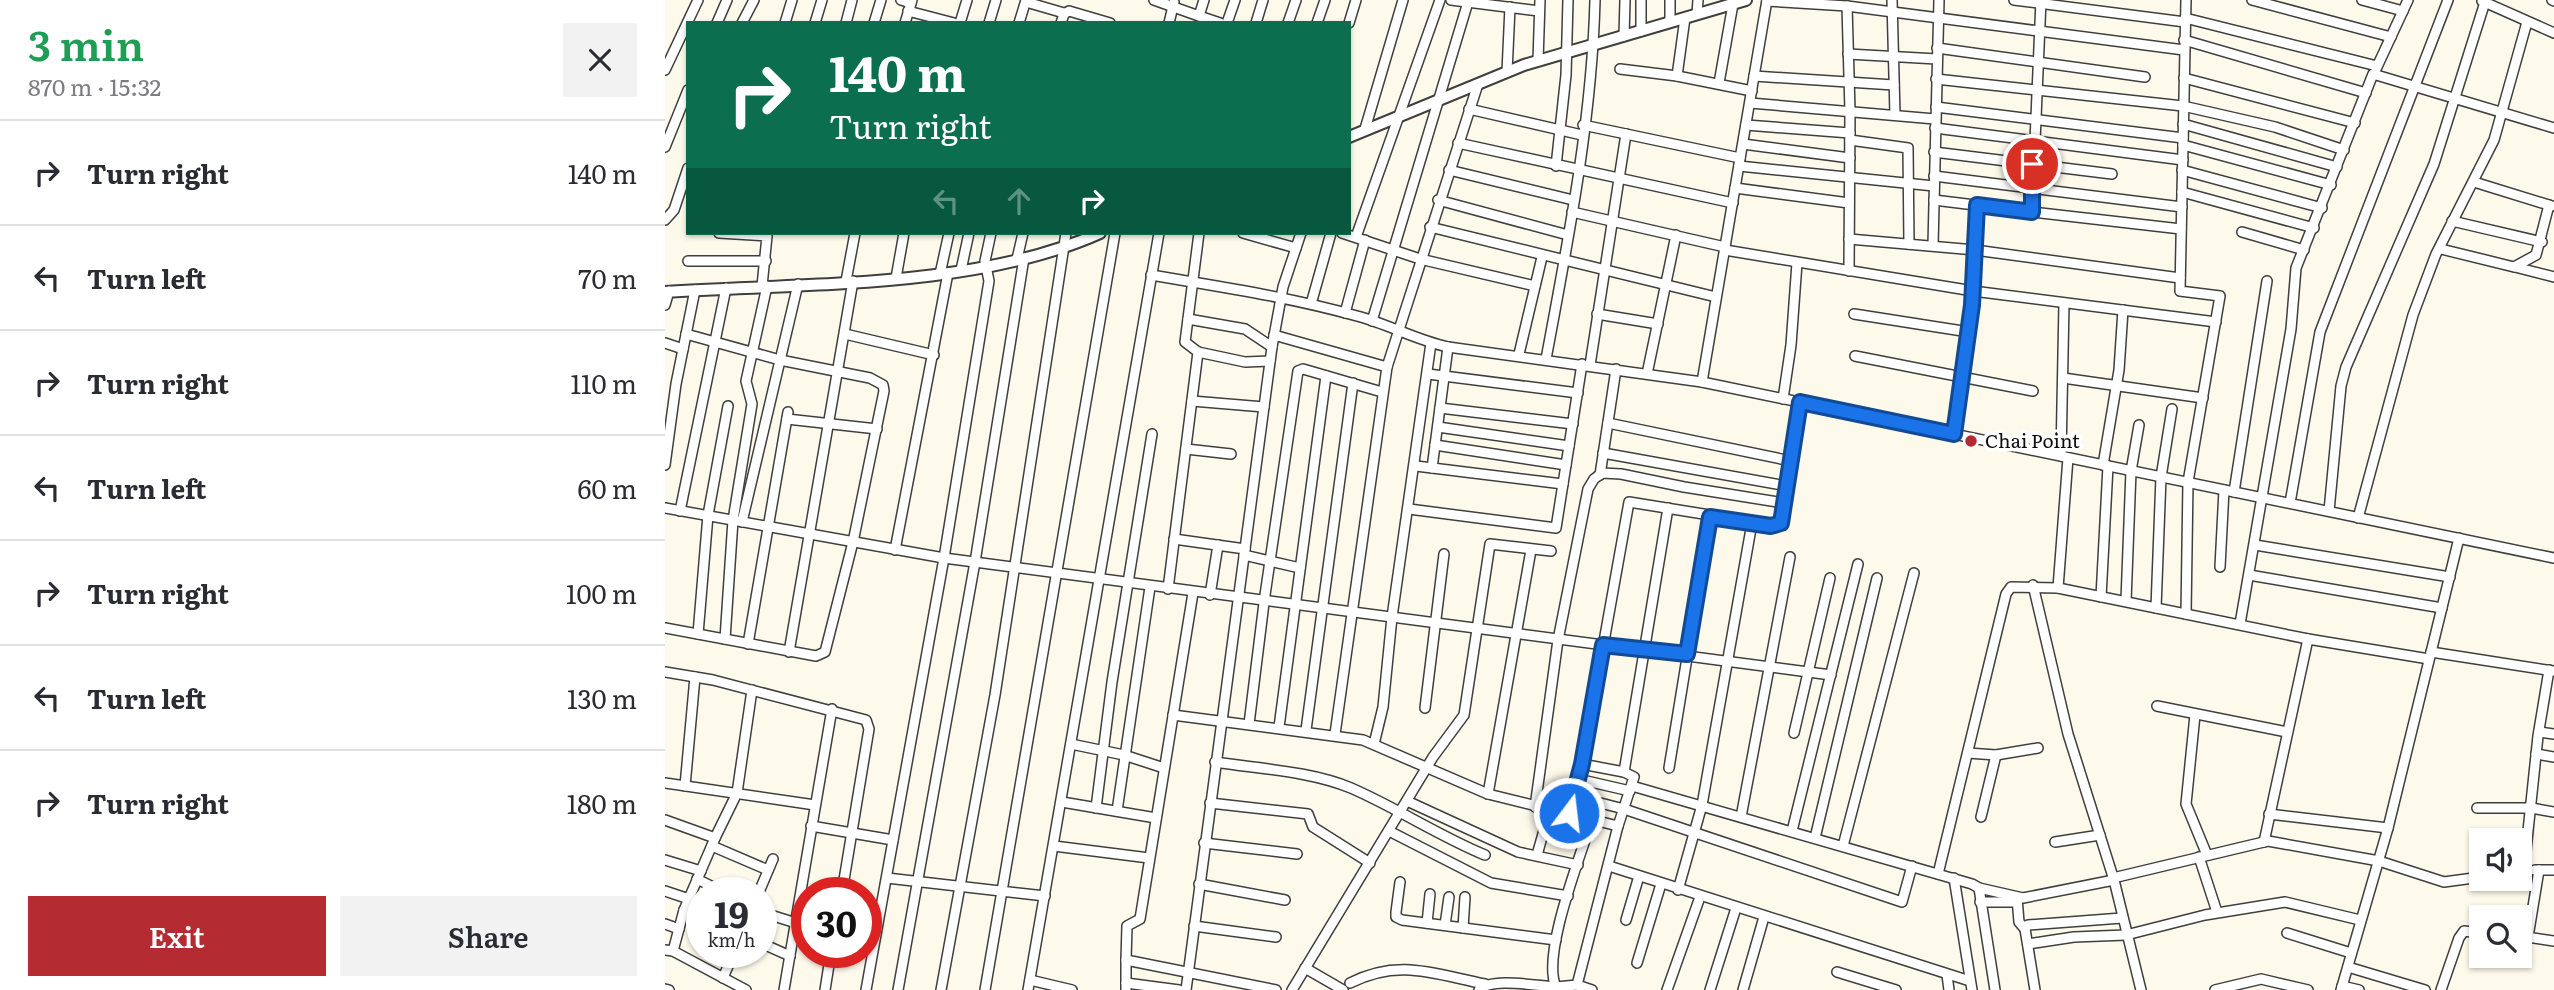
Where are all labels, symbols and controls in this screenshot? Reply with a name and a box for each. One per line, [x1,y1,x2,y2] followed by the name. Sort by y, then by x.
[28,12,144,74] text: 3 min
[563,23,637,97] button: close
[829,34,966,107] text: 140 m
[714,49,805,140] icon: right
[28,69,161,103] text: 870 m · 15:32
[829,101,991,149] text: Turn right
[2002,134,2062,194] pin
[2013,145,2051,183] icon: arrive
[87,153,229,192] text: Turn right
[568,153,637,192] text: 140 m
[28,154,66,192] icon: right
[927,182,965,220] icon: left
[1000,182,1038,220] icon: ahead
[1073,182,1111,220] icon: right
[87,258,206,297] text: Turn left
[578,258,637,297] text: 70 m
[28,259,66,297] icon: left
[87,363,229,402] text: Turn right
[570,363,637,402] text: 110 m
[28,364,66,402] icon: right
[1985,426,2080,454] place label: Chai Point
[1963,433,1979,449] marker: Chai Point
[87,468,206,507] text: Turn left
[578,468,637,507] text: 60 m
[28,469,66,507] icon: left
[87,573,229,612] text: Turn right
[566,573,637,612] text: 100 m
[28,574,66,612] icon: right
[87,678,206,717] text: Turn left
[567,678,637,717] text: 130 m
[28,679,66,717] icon: left
[1532,776,1606,850] position arrow
[87,783,229,822] text: Turn right
[567,783,637,822] text: 180 m
[28,784,66,822] icon: right
[2469,828,2532,968] map controls
[2469,828,2532,891] button: sound
[791,877,882,968] speed limit sign: 30
[714,887,749,939] text: 19
[28,896,326,976] button: Exit
[340,896,637,976] button: Share
[2469,905,2532,968] button: search
[708,926,755,953] text: km/h

